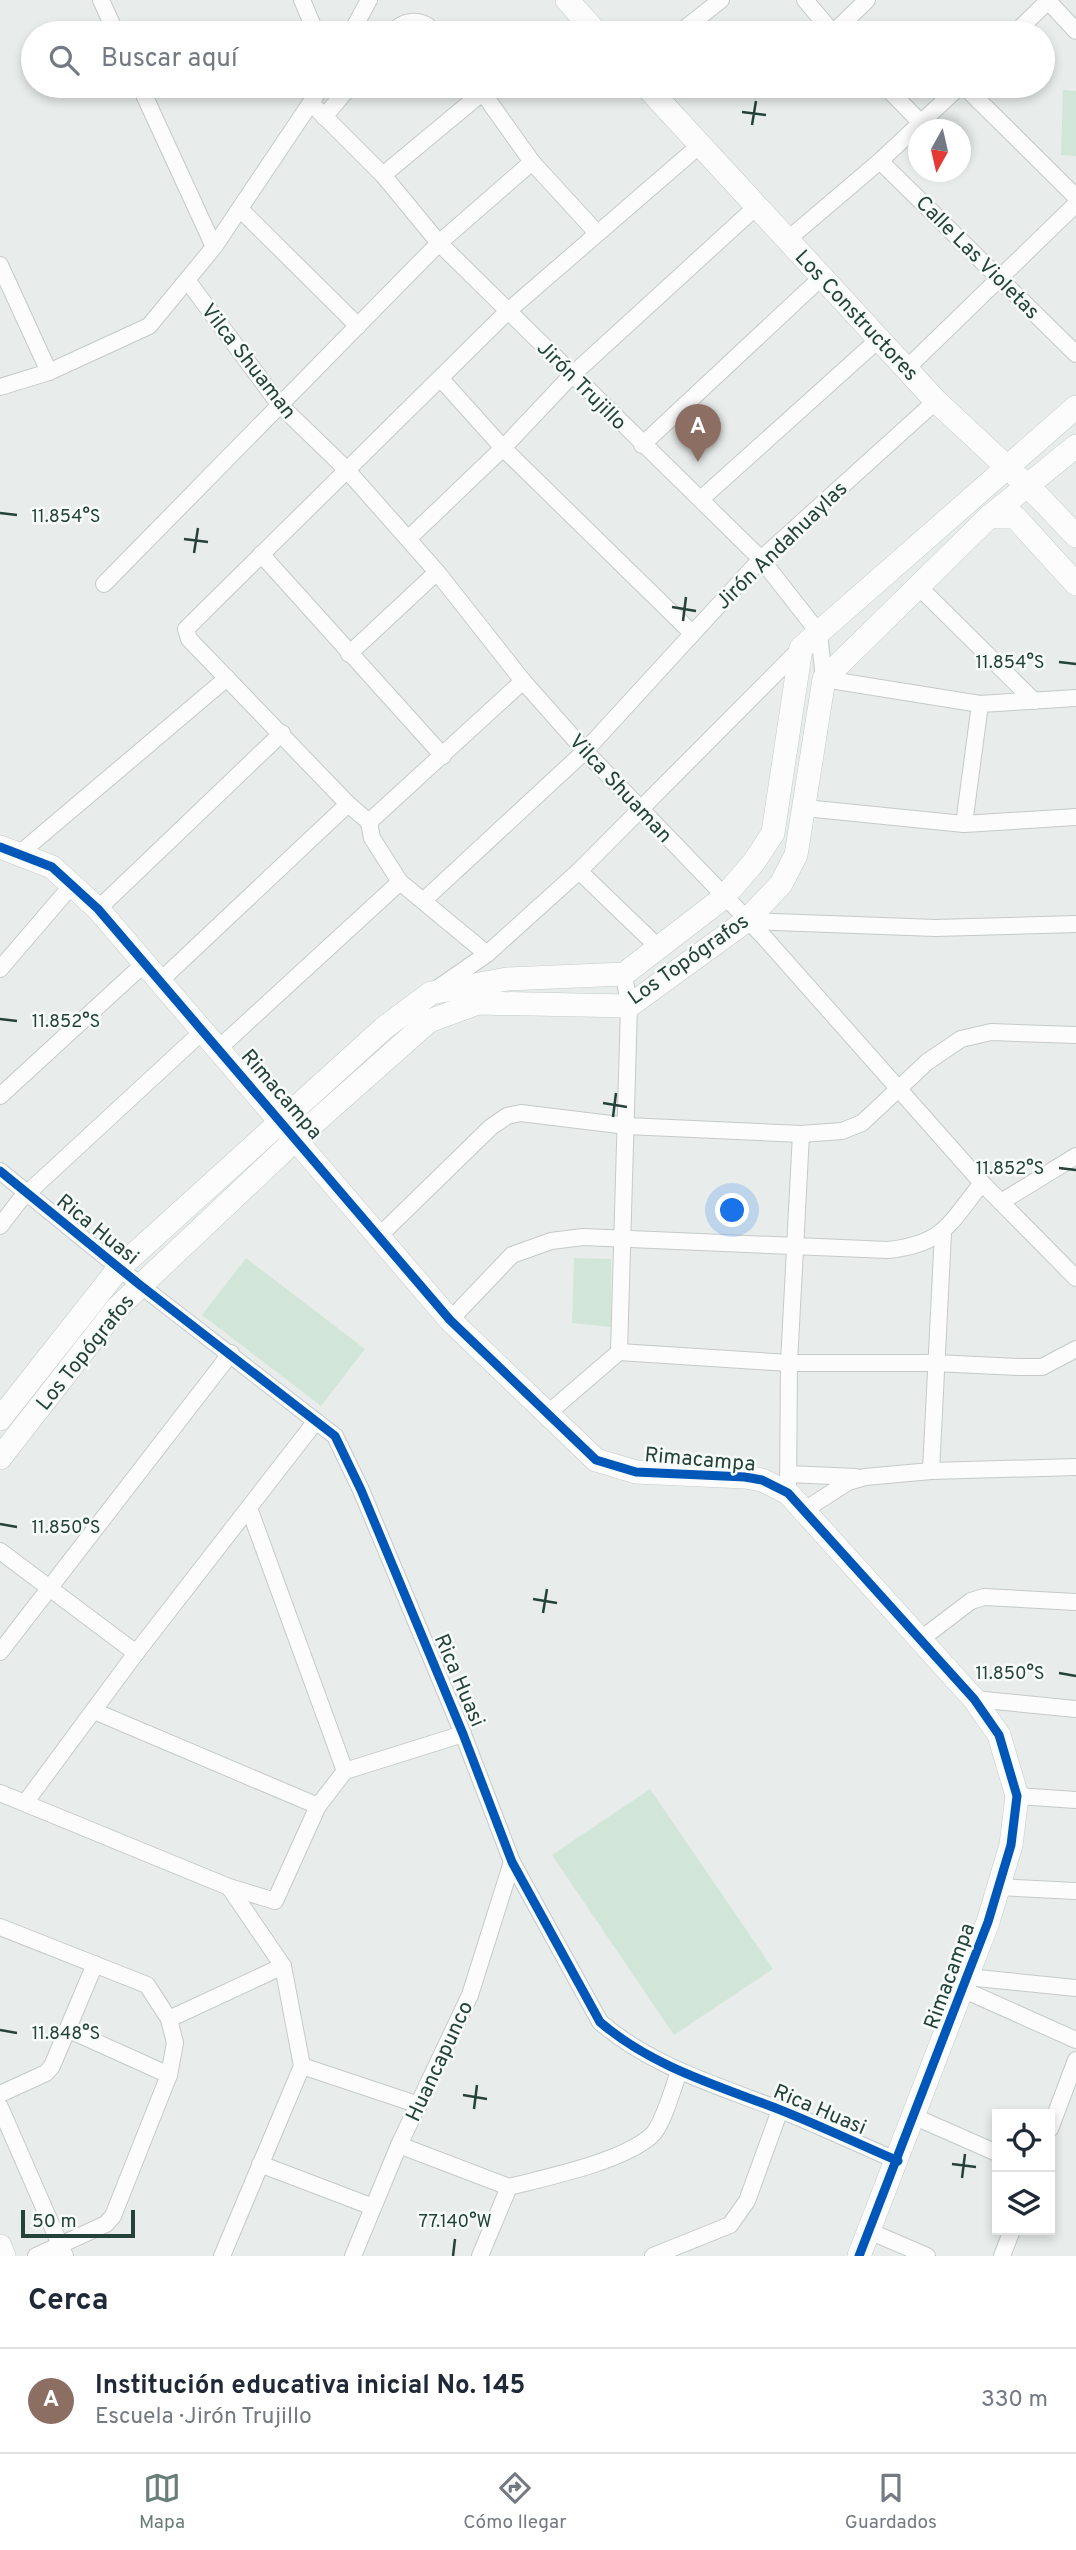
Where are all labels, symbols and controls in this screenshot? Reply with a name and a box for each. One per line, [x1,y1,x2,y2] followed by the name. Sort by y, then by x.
[21,21,1055,98] search box
[45,41,83,79] icon: search
[101,43,238,76] text: Buscar aquí
[908,119,971,182] north arrow
[909,190,1045,326] street label: Calle Las Violetas
[788,245,924,387] street label: Los Constructores
[194,299,301,425] street label: Vilca Shuaman
[530,335,632,437] street label: Jirón Trujillo
[675,404,721,462] pin: A
[710,476,854,616] street label: Jirón Andahuaylas
[31,506,101,529] text: 11.854°S
[975,652,1045,675] text: 11.854°S
[562,729,677,849] street label: Vilca Shuaman
[623,909,755,1012] street label: Los Topógrafos
[32,1011,100,1034] text: 11.852°S
[234,1044,328,1146] street label: Rimacampa
[976,1158,1044,1181] text: 11.852°S
[50,1189,144,1272] street label: Rica Huasi
[715,1193,749,1227] your location
[31,1289,141,1416] street label: Los Topógrafos
[643,1442,757,1479] street label: Rimacampa
[31,1517,101,1540] text: 11.850°S
[427,1630,490,1731] street label: Rica Huasi
[975,1663,1045,1686] text: 11.850°S
[919,1920,982,2033] street label: Rimacampa
[401,1997,480,2126] street label: Huancapunco
[32,2023,100,2046] text: 11.848°S
[769,2079,870,2142] street label: Rica Huasi
[992,2109,1055,2235] map controls
[992,2109,1055,2172] button: locate
[992,2172,1055,2235] button: layers
[21,2207,135,2239] scale bar
[32,2210,77,2234] text: 50 m
[418,2211,492,2234] text: 77.140°W
[28,2283,108,2320] text: Cerca
[95,2370,526,2403] text: Institución educativa inicial No. 145
[43,2386,59,2415] text: A
[981,2386,1048,2415] text: 330 m
[95,2403,312,2432] text: Escuela · Jirón Trujillo
[139,2469,185,2535] tab: Mapa
[463,2469,567,2535] tab: Cómo llegar
[845,2469,937,2535] tab: Guardados

